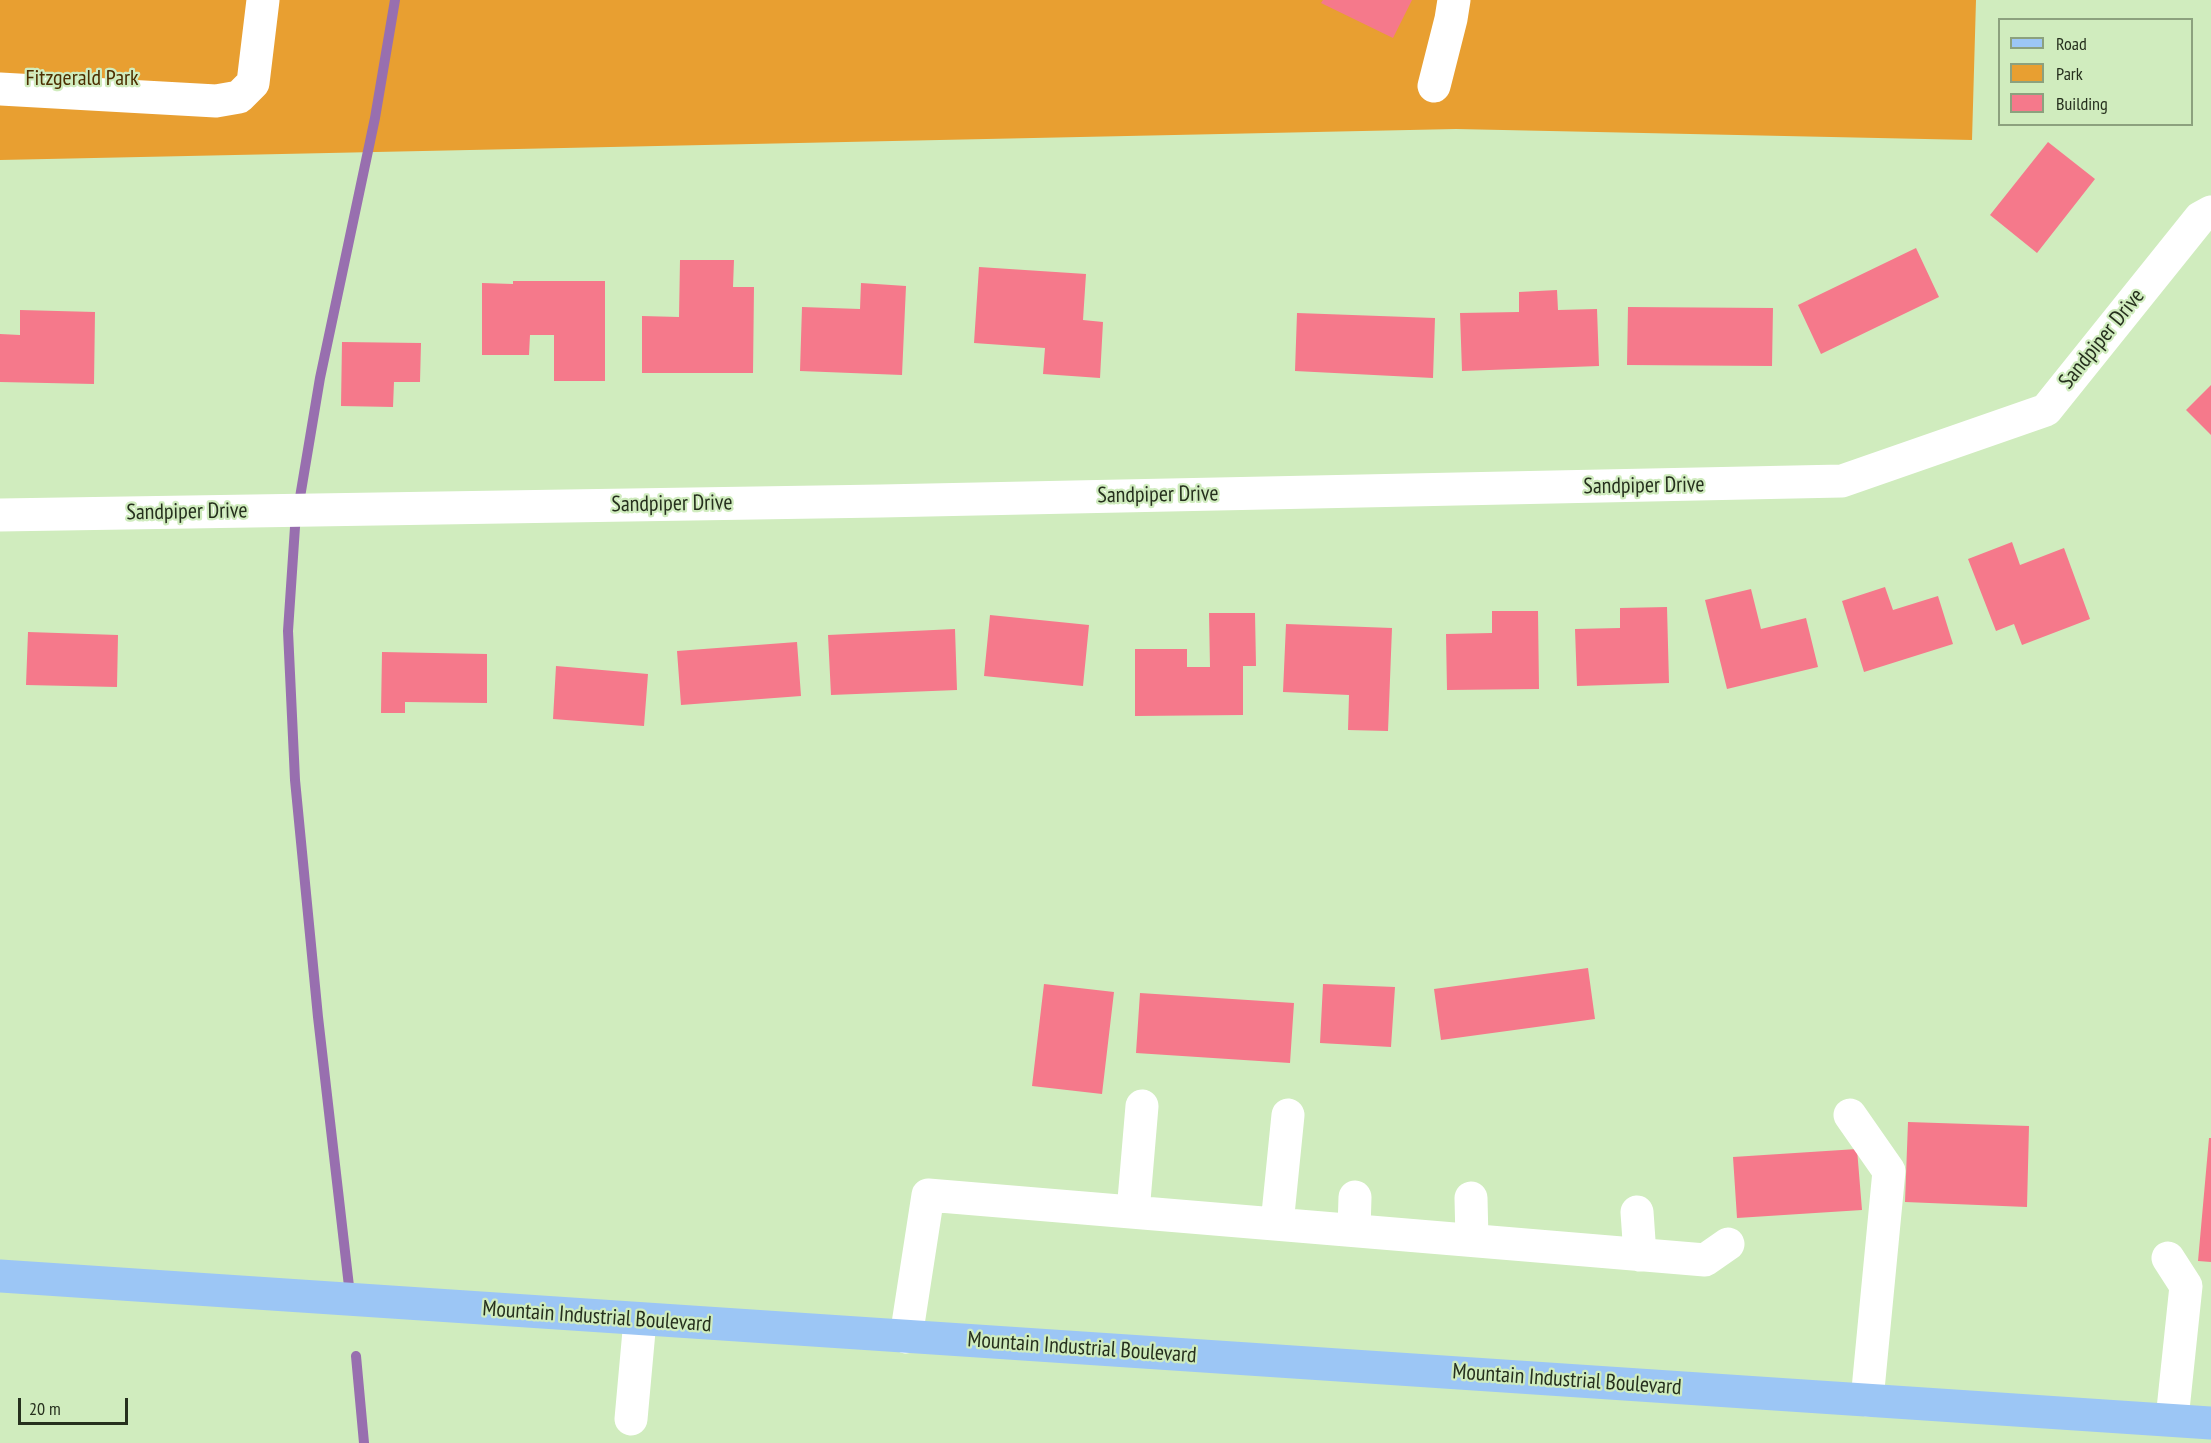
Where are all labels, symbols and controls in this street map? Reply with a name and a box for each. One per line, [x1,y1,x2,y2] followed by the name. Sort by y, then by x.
[1998,18,2193,126] legend
[2056,32,2087,55] text: Road
[2056,62,2083,85] text: Park
[26,66,138,92] park label: Fitzgerald Park
[2056,92,2108,115] text: Building
[2054,284,2150,394] street label: Sandpiper Drive
[1583,472,1705,500] street label: Sandpiper Drive
[1097,481,1219,509] street label: Sandpiper Drive
[611,490,733,518] street label: Sandpiper Drive
[126,498,248,526] street label: Sandpiper Drive
[482,1296,712,1338] street label: Mountain Industrial Boulevard
[967,1327,1197,1369] street label: Mountain Industrial Boulevard
[1452,1359,1682,1401] street label: Mountain Industrial Boulevard
[21,1386,130,1424] scale bar
[29,1397,61,1420] text: 20 m

